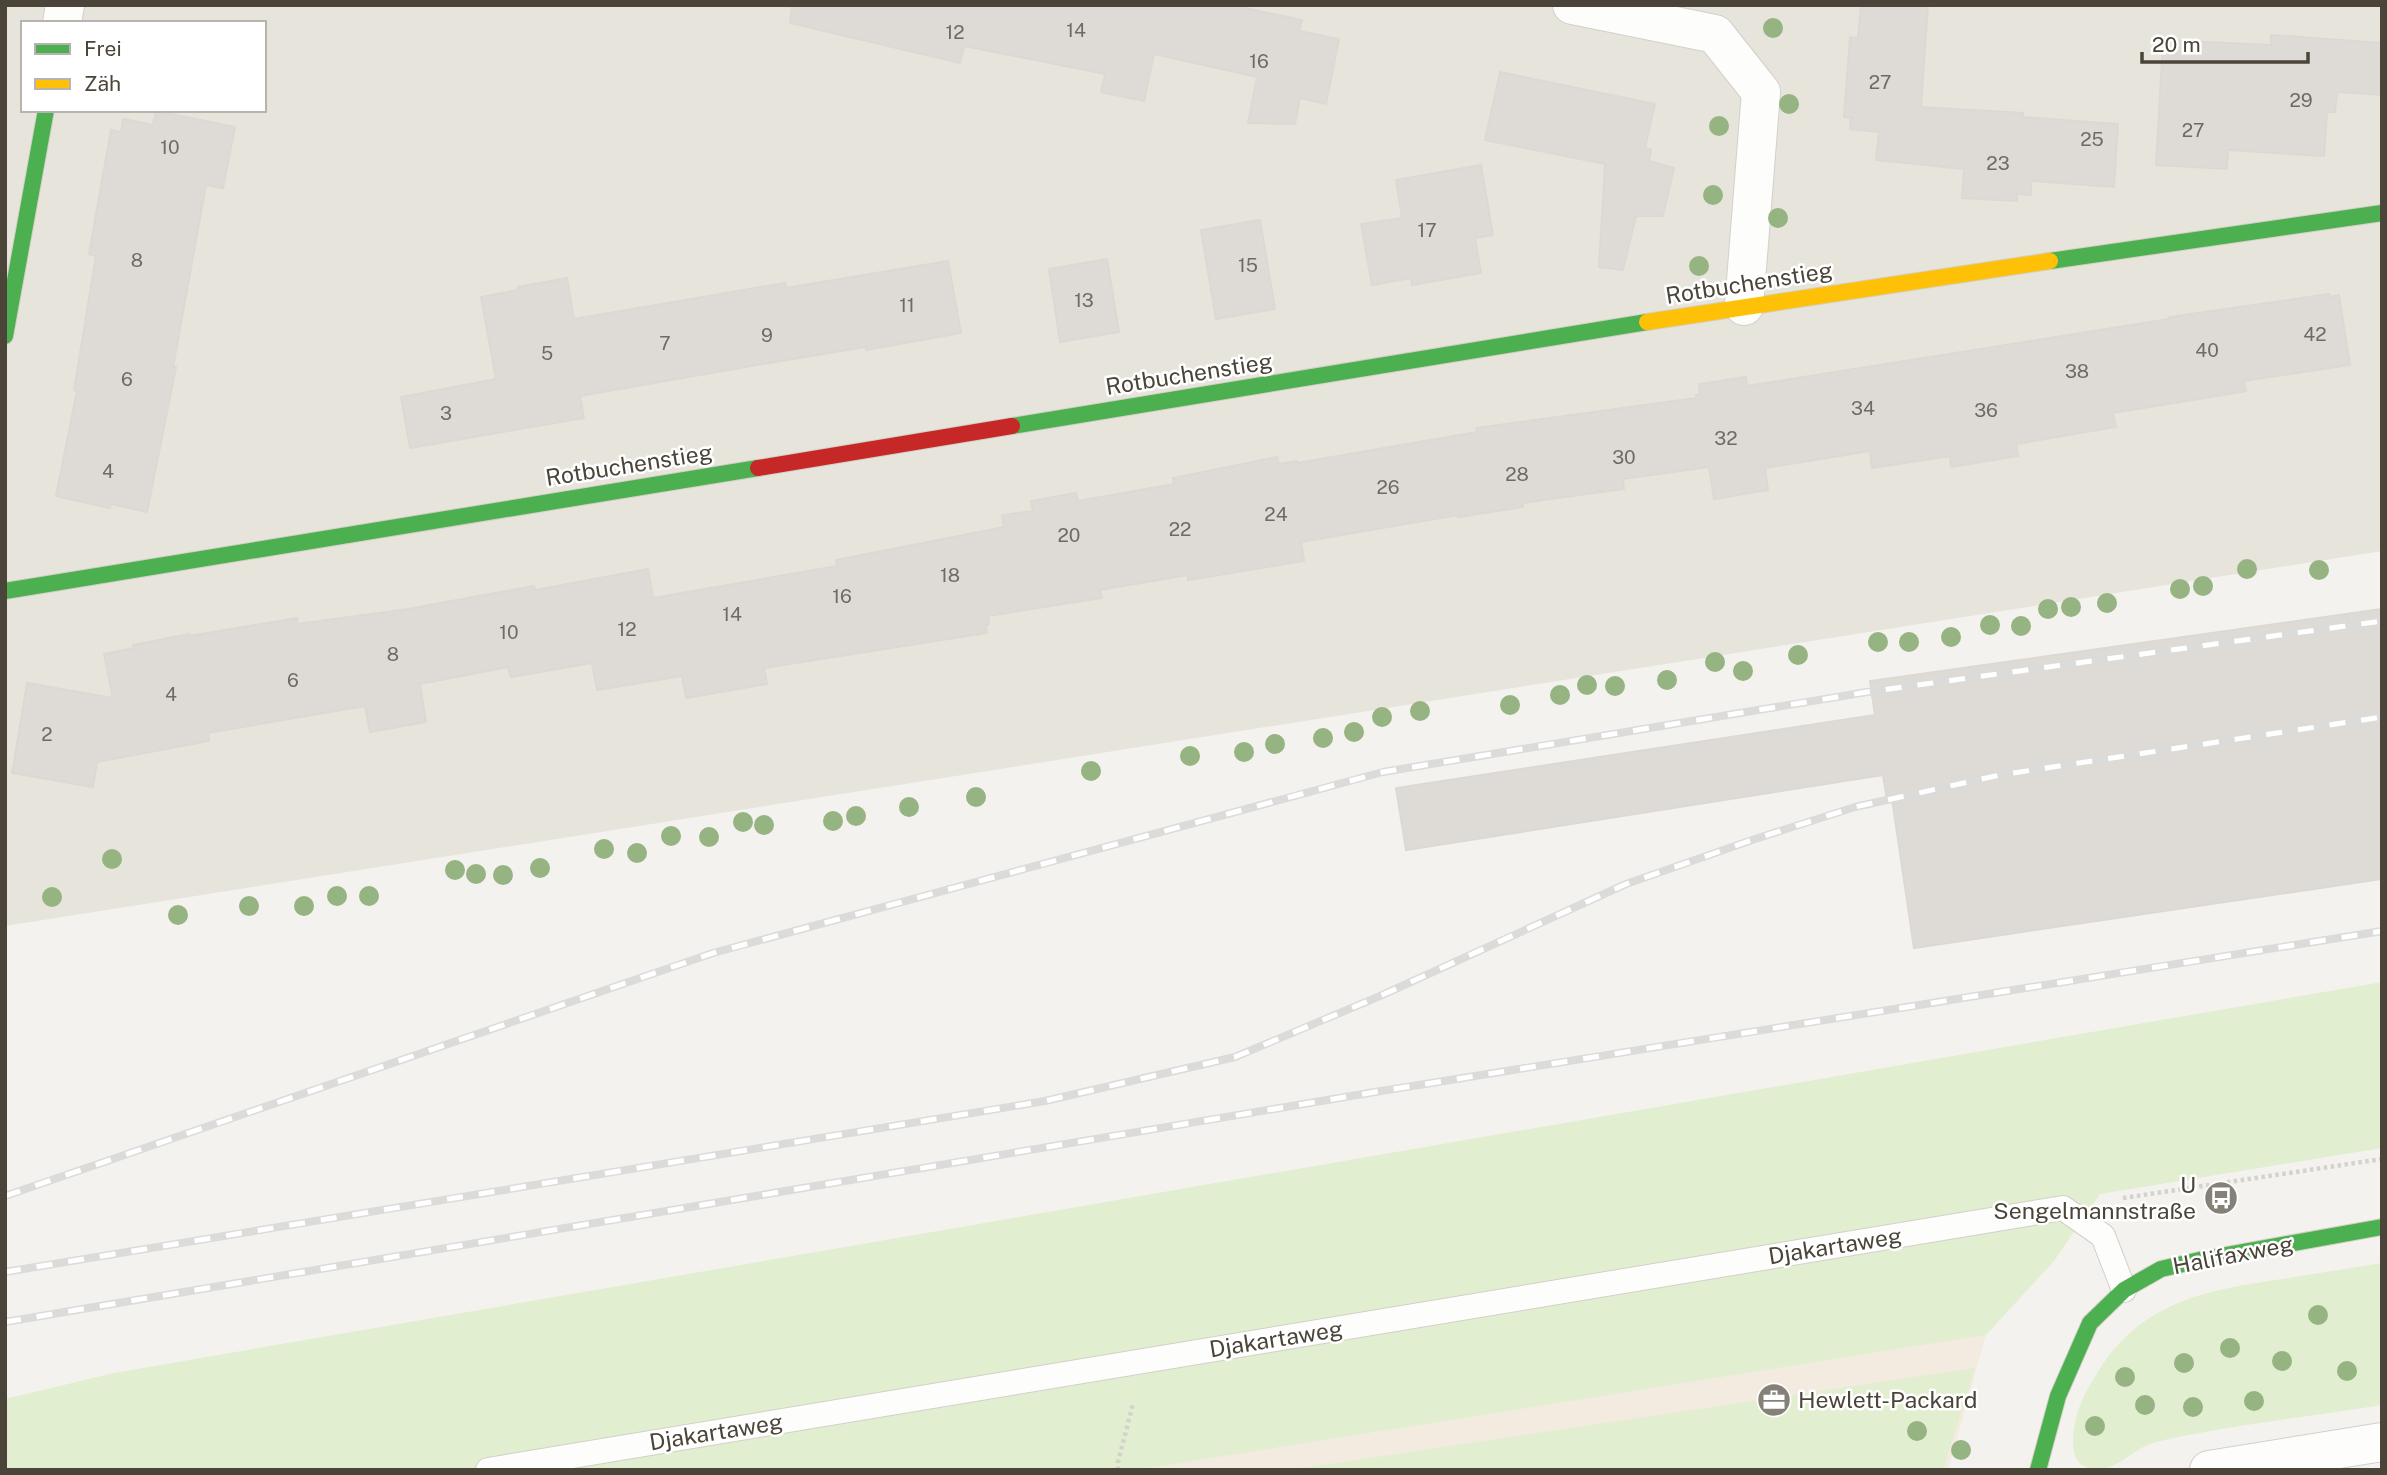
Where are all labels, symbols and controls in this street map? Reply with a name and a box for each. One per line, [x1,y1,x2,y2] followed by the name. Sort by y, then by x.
[1066,19,1086,41] house number: 14
[21,21,266,112] legend
[945,21,965,43] house number: 12
[2142,21,2308,65] scale bar
[2152,32,2201,57] text: 20 m
[84,36,122,61] text: Frei
[1249,50,1269,72] house number: 16
[84,71,121,96] text: Zäh
[1869,71,1891,93] house number: 27
[2289,89,2313,111] house number: 29
[2182,119,2204,141] house number: 27
[2080,128,2104,150] house number: 25
[160,136,180,158] house number: 10
[1986,152,2010,174] house number: 23
[1417,219,1437,241] house number: 17
[131,249,143,271] house number: 8
[1238,254,1258,276] house number: 15
[1663,256,1834,309] street label: Rotbuchenstieg
[1074,289,1094,311] house number: 13
[899,294,915,316] house number: 11
[2303,323,2327,345] house number: 42
[761,324,773,346] house number: 9
[659,332,671,354] house number: 7
[2195,339,2219,361] house number: 40
[541,342,553,364] house number: 5
[1103,347,1274,400] street label: Rotbuchenstieg
[2065,360,2089,382] house number: 38
[121,368,133,390] house number: 6
[1851,397,1875,419] house number: 34
[1974,399,1998,421] house number: 36
[440,402,452,424] house number: 3
[1714,427,1738,449] house number: 32
[543,438,714,491] street label: Rotbuchenstieg
[1612,446,1636,468] house number: 30
[102,460,114,482] house number: 4
[1505,463,1529,485] house number: 28
[1376,476,1400,498] house number: 26
[1264,503,1288,525] house number: 24
[1169,518,1191,540] house number: 22
[1058,524,1080,546] house number: 20
[940,564,960,586] house number: 18
[832,585,852,607] house number: 16
[722,603,742,625] house number: 14
[617,618,637,640] house number: 12
[499,621,519,643] house number: 10
[387,643,399,665] house number: 8
[287,669,299,691] house number: 6
[165,683,177,705] house number: 4
[41,723,53,745] house number: 2
[1993,1171,2196,1224] place label: U Sengelmannstraße
[2202,1179,2240,1217] bus stop icon: U Sengelmannstraße
[1766,1222,1904,1269] street label: Djakartaweg
[2170,1230,2296,1279] street label: Halifaxweg
[1207,1315,1345,1362] street label: Djakartaweg
[1755,1381,1793,1419] office icon: Hewlett-Packard
[1798,1386,1977,1413] place label: Hewlett-Packard
[647,1408,785,1455] street label: Djakartaweg

